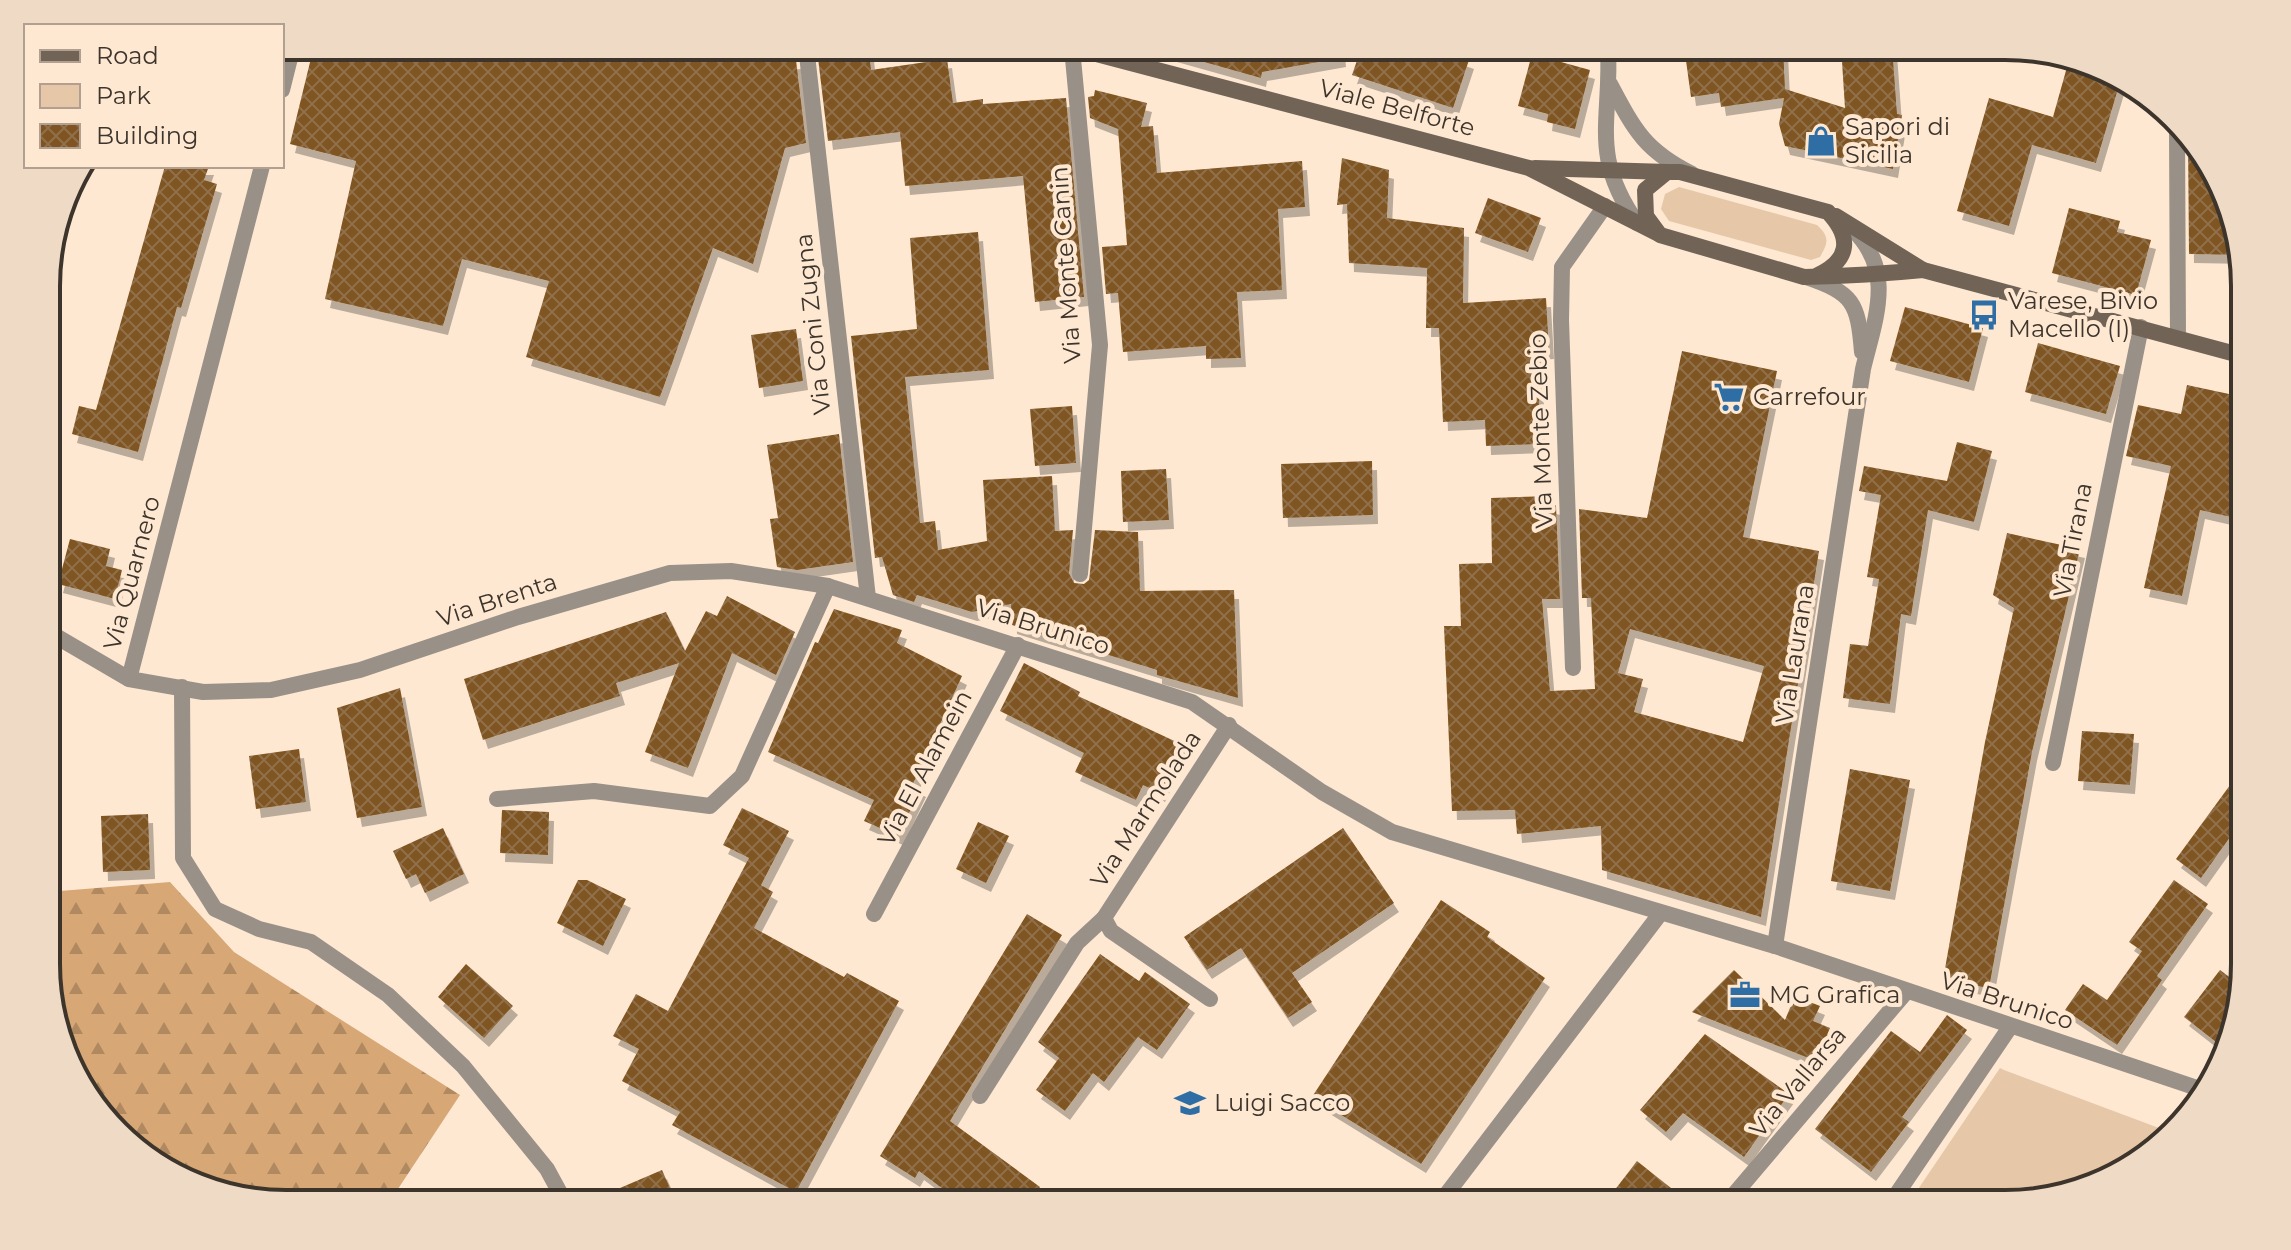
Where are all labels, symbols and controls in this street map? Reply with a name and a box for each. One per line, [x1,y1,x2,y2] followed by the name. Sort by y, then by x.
[24,24,284,168] legend
[96,41,159,70] text: Road
[1316,73,1478,142] street label: Viale Belforte
[96,81,151,110] text: Park
[1845,112,1950,169] place label: Sapori di Sicilia
[96,121,199,150] text: Building
[1804,124,1838,158] shop icon: Sapori di Sicilia
[1044,166,1087,365] street label: Via Monte Canin
[789,232,836,416] street label: Via Coni Zugna
[2008,286,2158,343] place label: Varese, Bivio Macello (I)
[1967,298,2001,332] bus stop icon: Varese, Bivio Macello (I)
[1523,333,1558,529] street label: Via Monte Zebio
[1712,380,1746,414] supermarket icon: Carrefour
[1753,382,1866,411] place label: Carrefour
[2047,480,2098,600] street label: Via Tirana
[97,493,166,653] street label: Via Quarnero
[433,566,561,633] street label: Via Brenta
[1769,582,1820,726] street label: Via Laurana
[973,592,1113,661] street label: Via Brunico
[871,685,978,851] street label: Via El Alamein
[1084,725,1207,893] street label: Via Marmolada
[1937,965,2077,1036] street label: Via Brunico
[1728,978,1762,1012] office icon: MG Grafica
[1769,980,1900,1009] place label: MG Grafica
[1743,1021,1852,1143] street label: Via Vallarsa
[1173,1086,1207,1120] school or university icon: Luigi Sacco
[1214,1088,1350,1117] place label: Luigi Sacco

